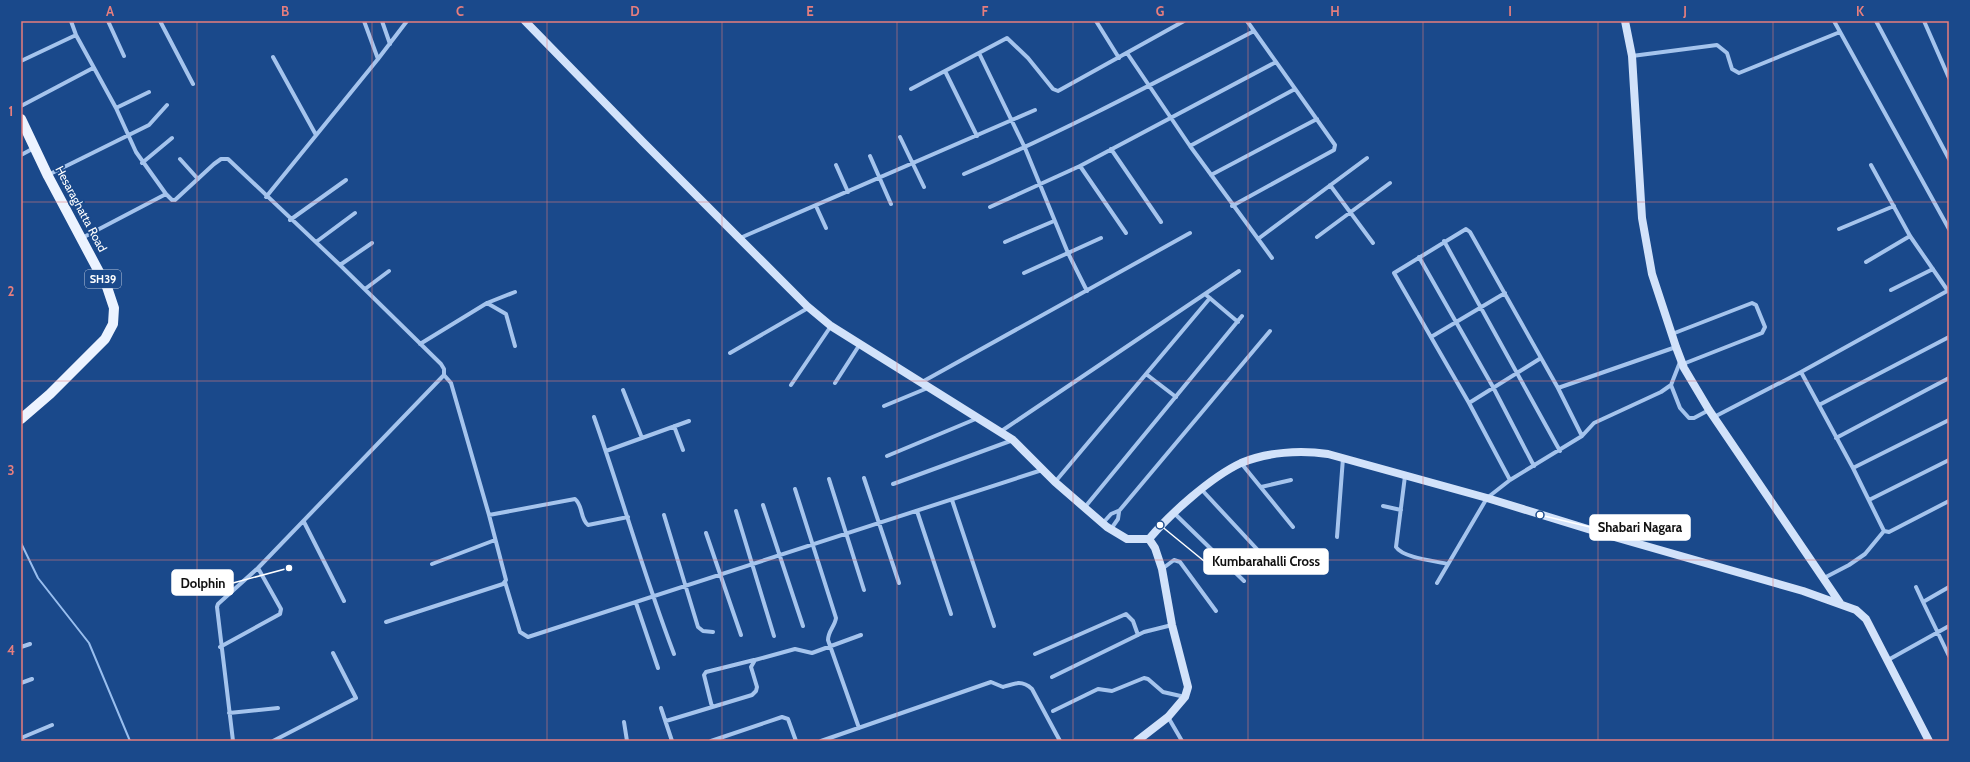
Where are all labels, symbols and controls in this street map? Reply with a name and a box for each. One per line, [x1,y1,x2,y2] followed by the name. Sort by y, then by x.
[106,3,115,19] text: A
[281,3,289,19] text: B
[456,3,464,19] text: C
[630,3,640,19] text: D
[806,3,814,19] text: E
[982,3,989,19] text: F
[1156,3,1165,19] text: G
[1330,3,1340,19] text: H
[1508,3,1512,19] text: I
[1682,3,1687,19] text: J
[1856,3,1865,19] text: K
[9,103,13,119] text: 1
[52,163,110,254] street label: Hesaraghatta Road
[85,270,121,288] road number: SH39
[8,283,15,299] text: 2
[7,462,15,478] text: 3
[1590,515,1690,540] callout: Shabari Nagara
[1598,519,1683,535] text: Shabari Nagara
[1204,549,1328,574] callout: Kumbarahalli Cross
[1212,553,1320,569] text: Kumbarahalli Cross
[172,570,233,595] callout: Dolphin
[180,575,226,591] text: Dolphin
[7,642,15,658] text: 4

